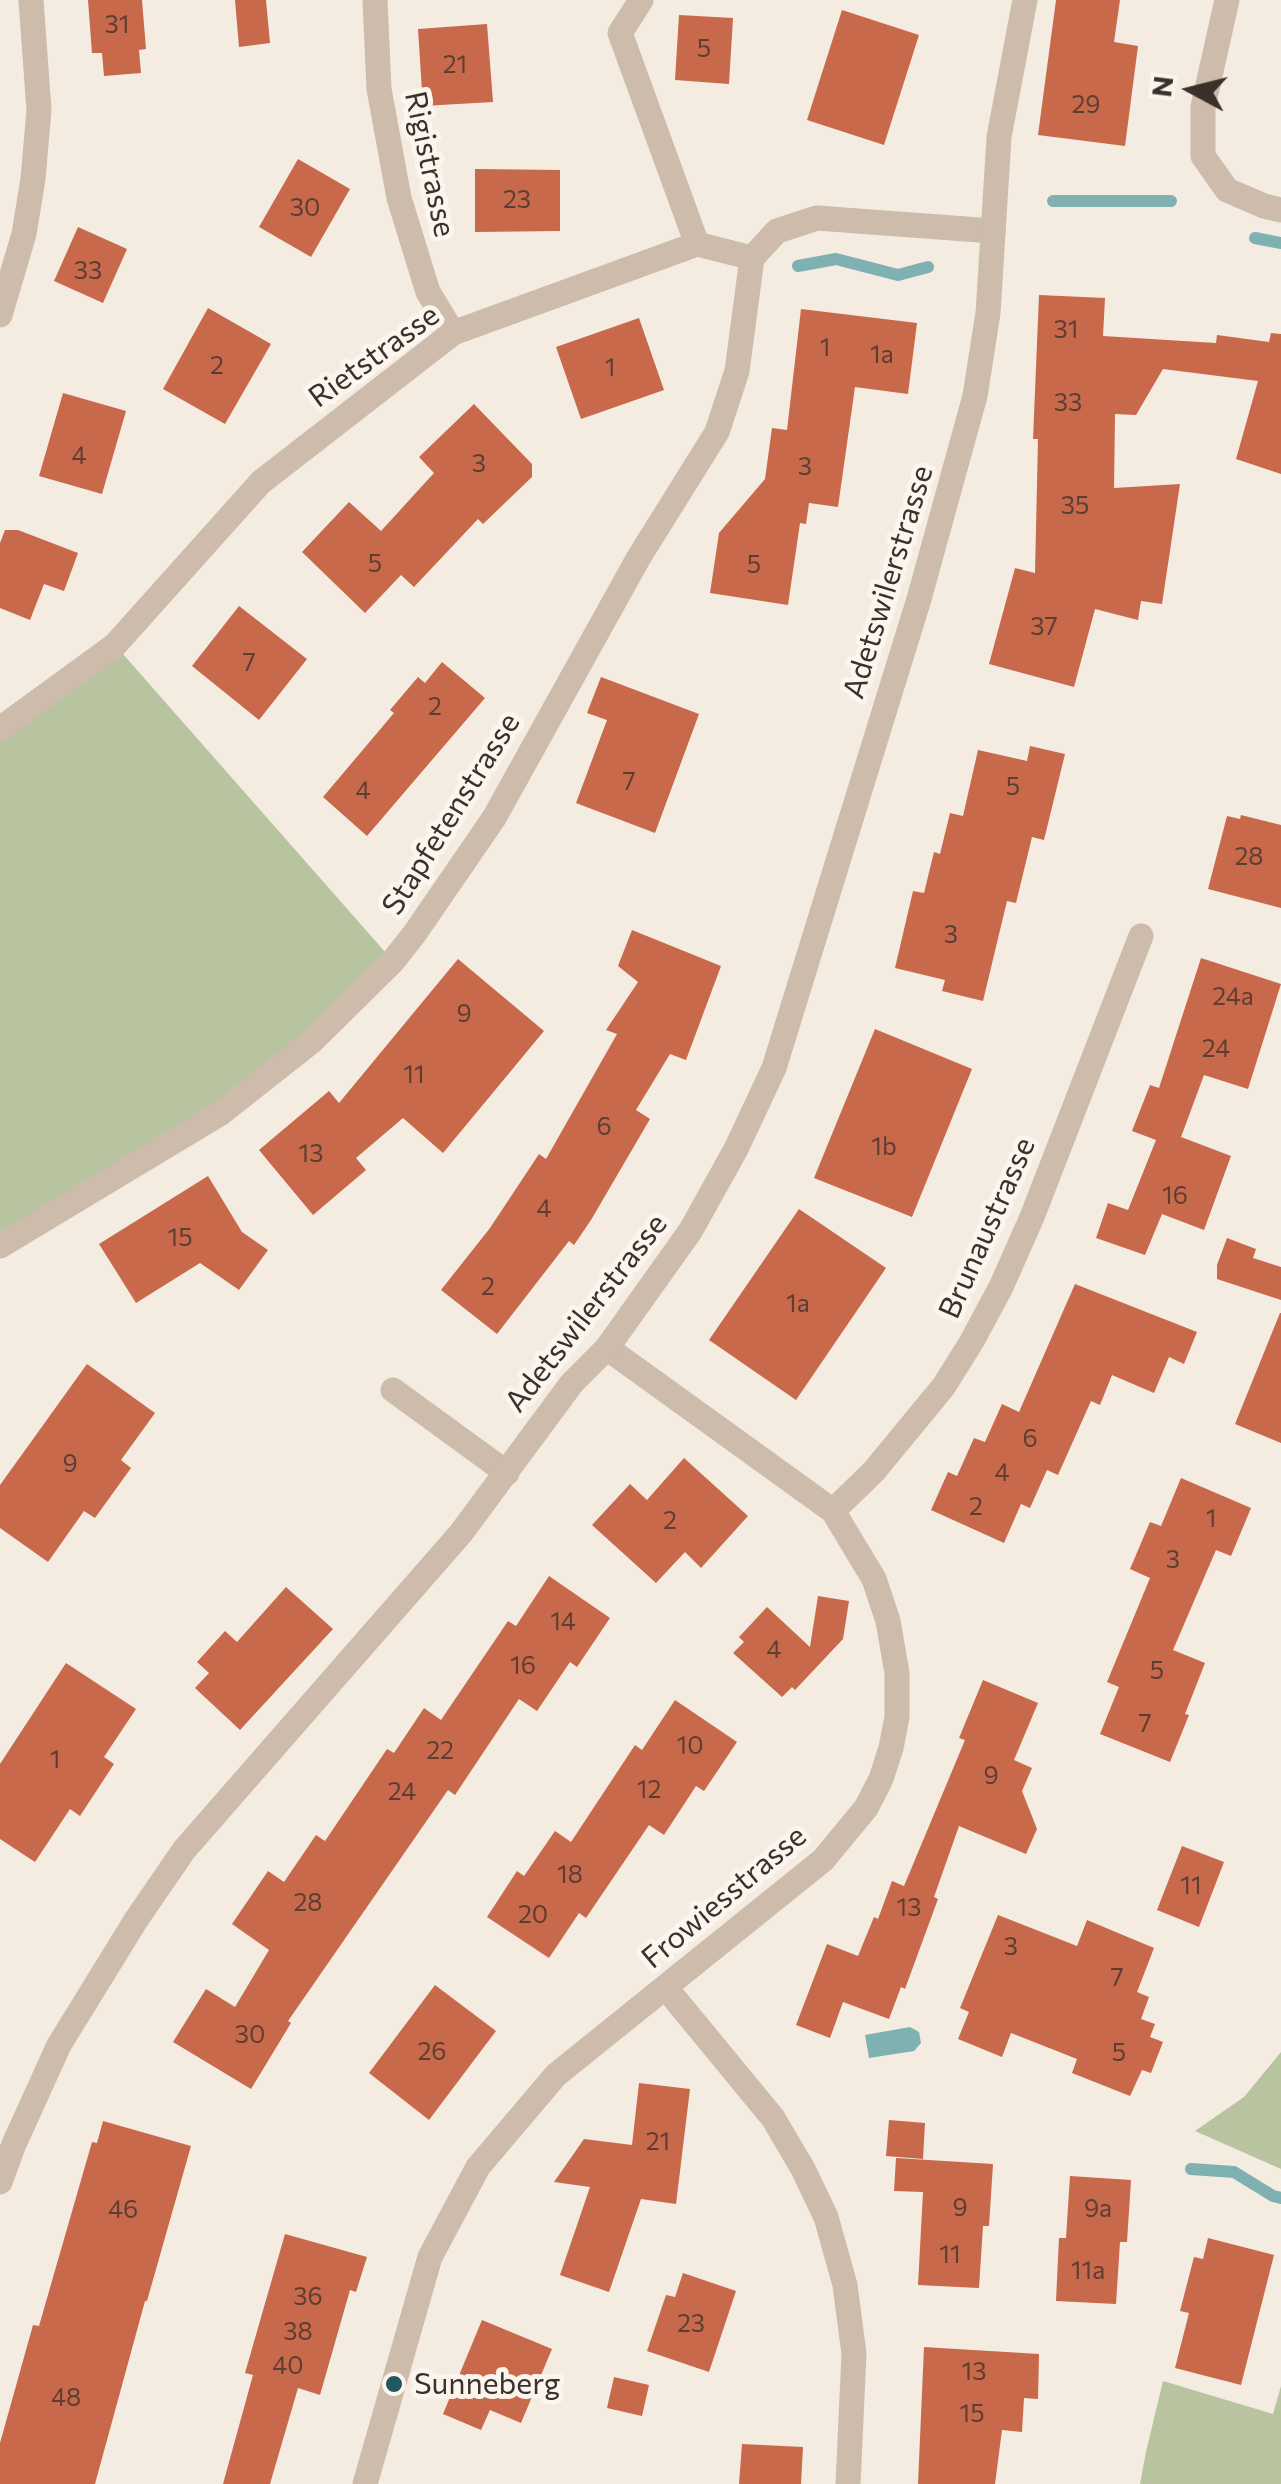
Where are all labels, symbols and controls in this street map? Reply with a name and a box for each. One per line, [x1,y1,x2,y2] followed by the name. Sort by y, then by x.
[105,10,129,40] house number: 31
[697,34,711,64] house number: 5
[1141,40,1241,140] north arrow
[443,50,467,80] house number: 21
[1143,74,1179,99] text: N
[397,88,463,240] street label: Rigistrasse
[1072,90,1100,120] house number: 29
[503,185,531,215] house number: 23
[290,193,320,223] house number: 30
[74,256,102,286] house number: 33
[302,297,446,415] street label: Rietstrasse
[1054,315,1078,345] house number: 31
[820,333,830,363] house number: 1
[870,340,894,370] house number: 1a
[210,351,224,381] house number: 2
[605,353,615,383] house number: 1
[1054,388,1082,418] house number: 33
[72,441,86,471] house number: 4
[472,449,486,479] house number: 3
[798,452,812,482] house number: 3
[835,461,941,703] street label: Adetswilerstrasse
[1061,491,1089,521] house number: 35
[368,549,382,579] house number: 5
[747,550,761,580] house number: 5
[1030,612,1058,642] house number: 37
[242,648,256,678] house number: 7
[428,692,442,722] house number: 2
[375,707,527,921] street label: Stapfetenstrasse
[622,767,636,797] house number: 7
[1006,772,1020,802] house number: 5
[356,776,370,806] house number: 4
[1235,842,1263,872] house number: 28
[944,920,958,950] house number: 3
[1212,982,1254,1012] house number: 24a
[456,999,472,1029] house number: 9
[1202,1034,1230,1064] house number: 24
[403,1060,425,1090] house number: 11
[596,1112,612,1142] house number: 6
[871,1132,897,1162] house number: 1b
[931,1132,1043,1324] street label: Brunaustrasse
[299,1139,323,1169] house number: 13
[1162,1181,1188,1211] house number: 16
[537,1194,551,1224] house number: 4
[497,1207,675,1419] street label: Adetswilerstrasse
[167,1223,193,1253] house number: 15
[481,1272,495,1302] house number: 2
[786,1289,810,1319] house number: 1a
[1022,1424,1038,1454] house number: 6
[62,1449,78,1479] house number: 9
[995,1458,1009,1488] house number: 4
[969,1492,983,1522] house number: 2
[1206,1504,1216,1534] house number: 1
[663,1506,677,1536] house number: 2
[1166,1545,1180,1575] house number: 3
[550,1607,576,1637] house number: 14
[767,1635,781,1665] house number: 4
[510,1651,536,1681] house number: 16
[1150,1656,1164,1686] house number: 5
[1138,1709,1152,1739] house number: 7
[677,1731,703,1761] house number: 10
[426,1736,454,1766] house number: 22
[50,1745,60,1775] house number: 1
[983,1761,999,1791] house number: 9
[637,1775,661,1805] house number: 12
[388,1777,416,1807] house number: 24
[635,1818,813,1976] street label: Frowiesstrasse
[557,1860,583,1890] house number: 18
[1180,1871,1202,1901] house number: 11
[294,1888,322,1918] house number: 28
[897,1893,921,1923] house number: 13
[518,1900,548,1930] house number: 20
[1004,1932,1018,1962] house number: 3
[1110,1963,1124,1993] house number: 7
[235,2020,265,2050] house number: 30
[418,2037,446,2067] house number: 26
[1112,2038,1126,2068] house number: 5
[646,2127,670,2157] house number: 21
[952,2193,968,2223] house number: 9
[1084,2194,1112,2224] house number: 9a
[108,2195,138,2225] house number: 46
[939,2240,961,2270] house number: 11
[1071,2256,1105,2286] house number: 11a
[293,2282,323,2312] house number: 36
[677,2309,705,2339] house number: 23
[283,2317,313,2347] house number: 38
[272,2351,304,2381] house number: 40
[962,2357,986,2387] house number: 13
[414,2366,560,2402] place label: Sunneberg
[383,2373,405,2395] marker: Sunneberg
[51,2383,81,2413] house number: 48
[959,2399,985,2429] house number: 15

